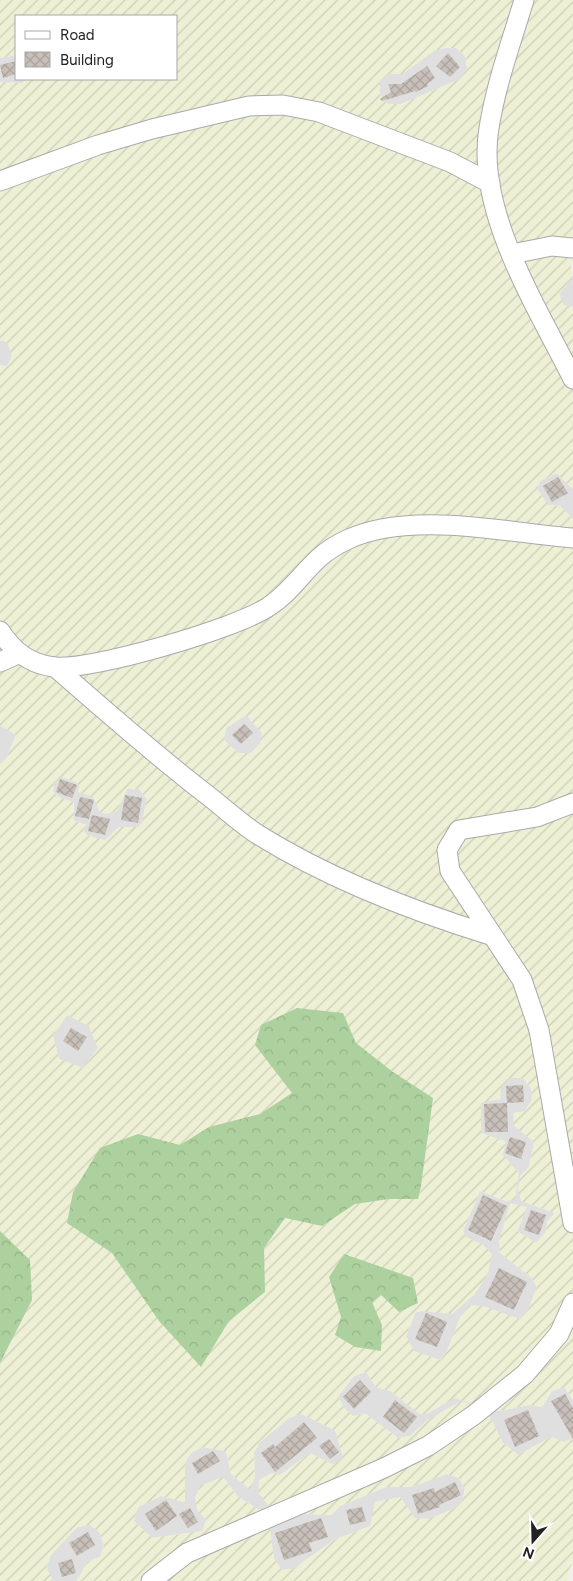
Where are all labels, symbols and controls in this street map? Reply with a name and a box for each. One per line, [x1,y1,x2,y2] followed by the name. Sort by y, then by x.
[15,15,178,80] legend
[60,26,95,44] text: Road
[60,51,114,69] text: Building
[508,1516,558,1566] north arrow
[521,1543,537,1563] text: N

